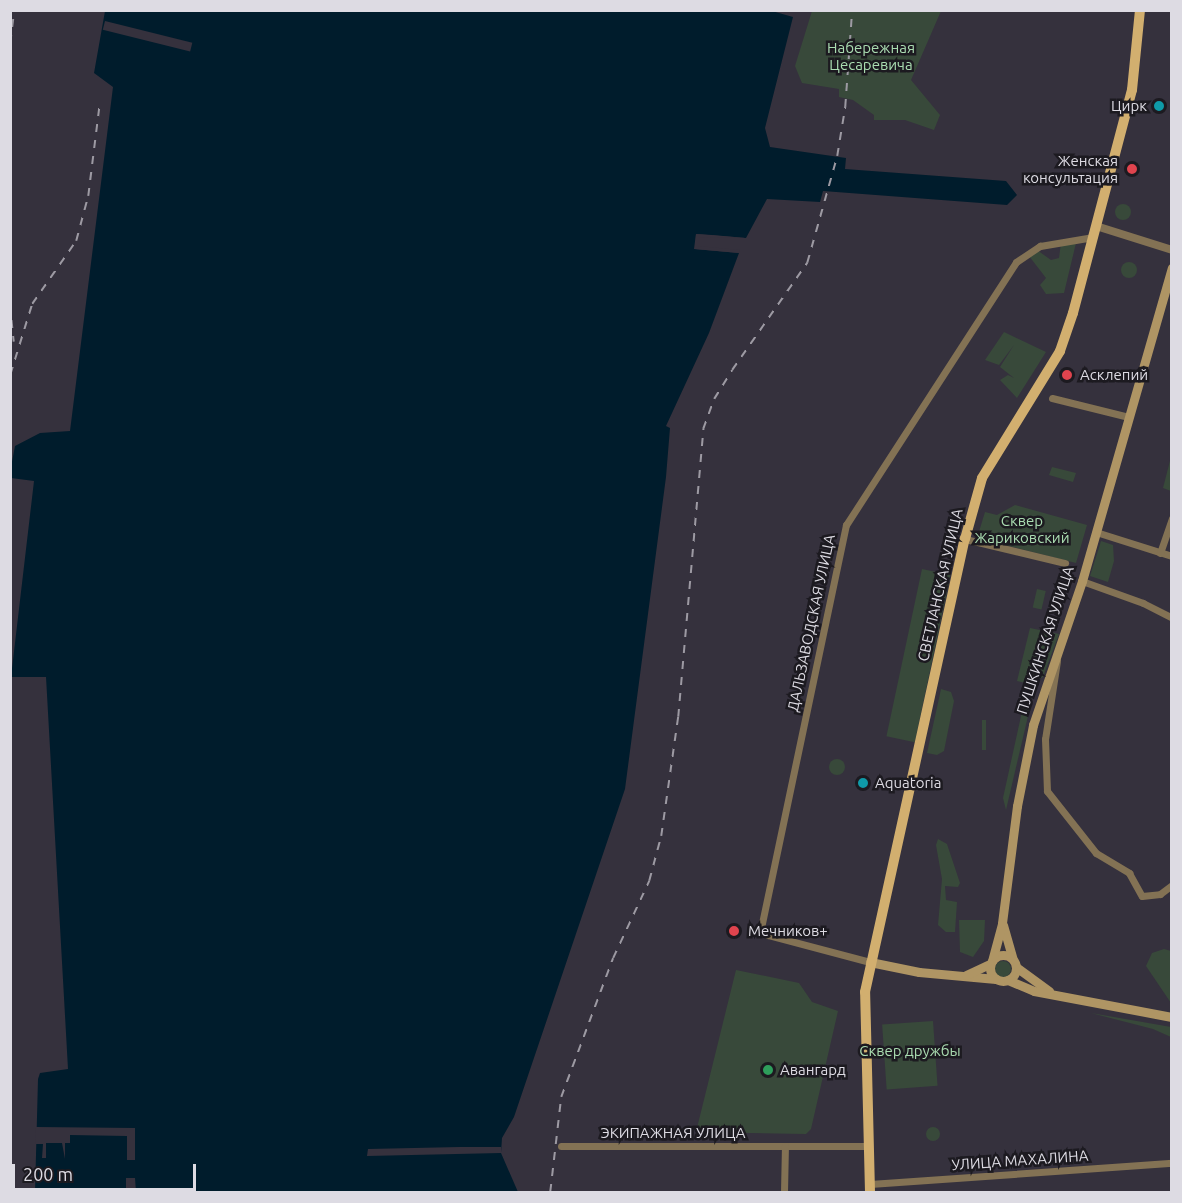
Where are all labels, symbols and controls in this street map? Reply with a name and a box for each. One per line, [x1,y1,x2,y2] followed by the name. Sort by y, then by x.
[827,38,915,73] park label: Набережная Цесаревича
[1111,97,1147,115] place label: Цирк
[1152,99,1166,113] marker: Цирк
[1023,151,1118,186] place label: Женская консультация
[1123,160,1141,178] marker: Женская консультация
[1058,366,1076,384] marker: Асклепий
[1080,366,1148,384] place label: Асклепий
[914,507,966,663] street label: СВЕТЛАНСКАЯ УЛИЦА
[974,511,1070,546] park label: Сквер Жариковский
[783,533,839,713] street label: ДАЛЬЗАВОДСКАЯ УЛИЦА
[1013,564,1077,716] street label: ПУШКИНСКАЯ УЛИЦА
[875,774,941,792] place label: Aquatoria
[856,776,870,790] marker: Aquatoria
[725,922,743,940] marker: Мечников+
[748,922,828,940] place label: Мечников+
[859,1042,961,1060] park label: Сквер дружбы
[780,1061,846,1079] place label: Авангард
[761,1063,775,1077] marker: Авангард
[600,1124,746,1142] street label: ЭКИПАЖНАЯ УЛИЦА
[951,1146,1089,1174] street label: УЛИЦА МАХАЛИНА
[15,1152,200,1190] scale bar
[23,1164,73,1184] text: 200 m

